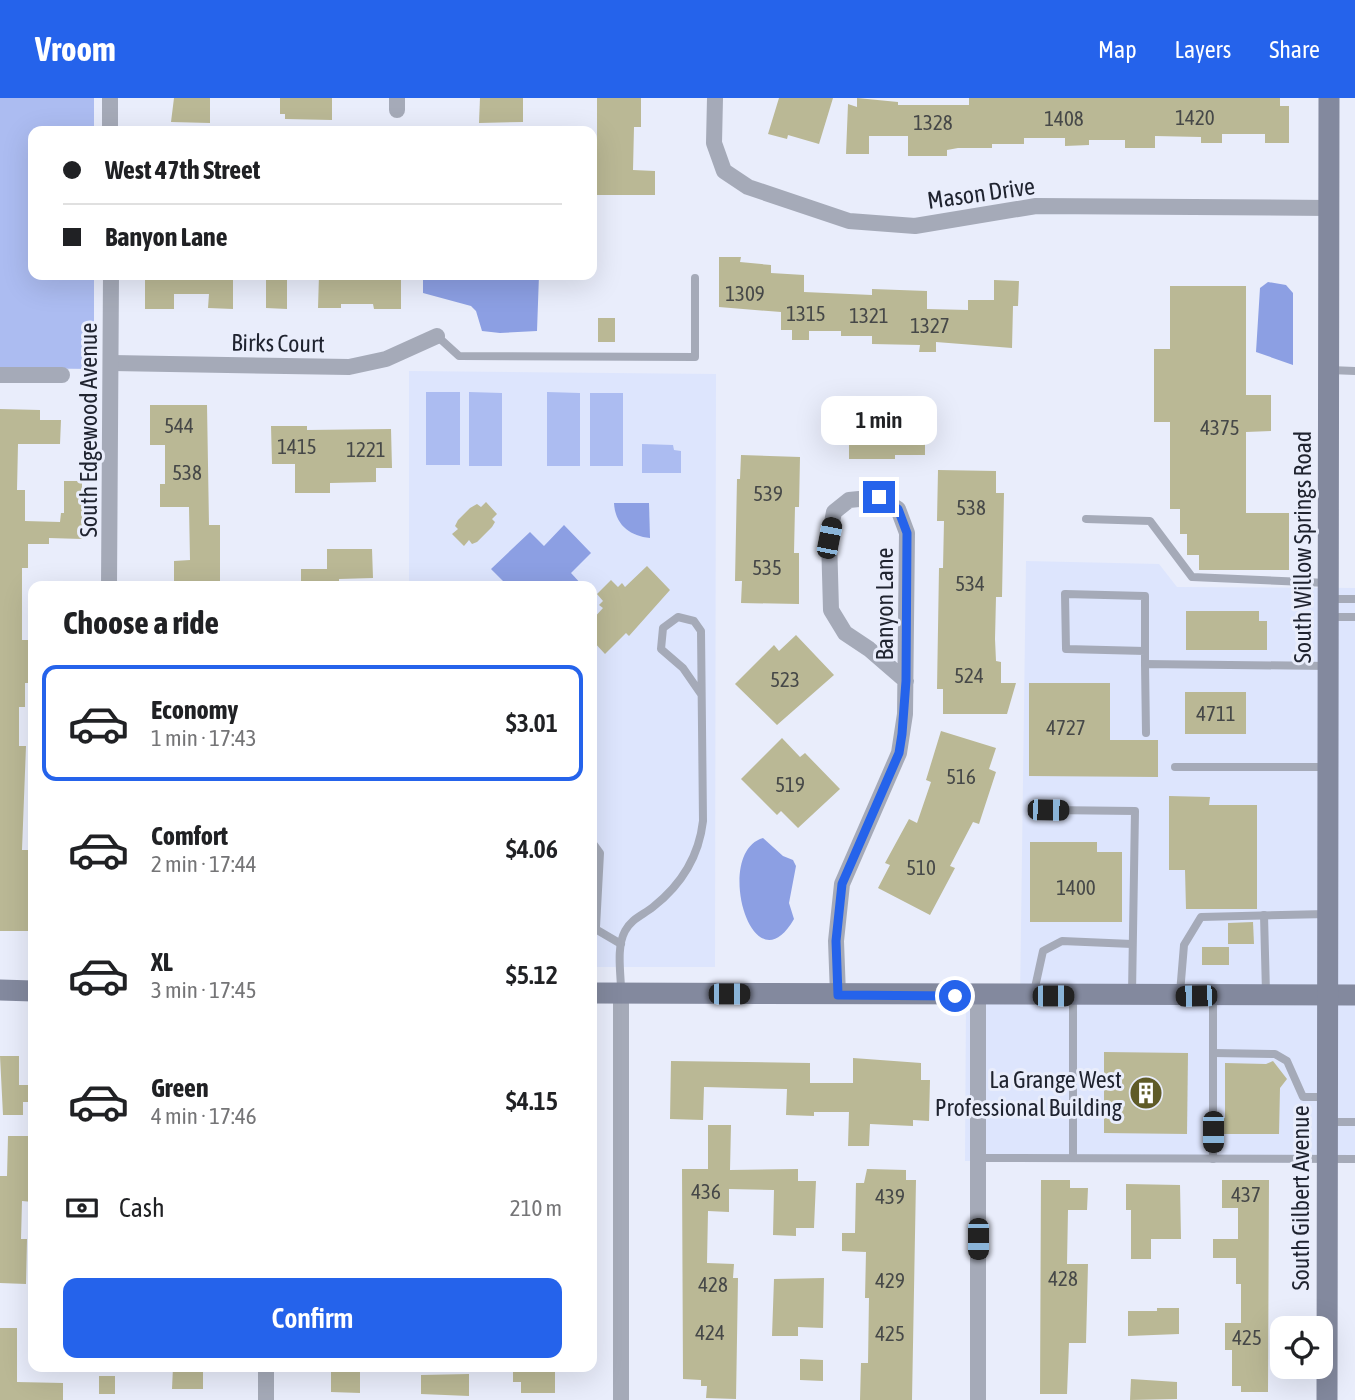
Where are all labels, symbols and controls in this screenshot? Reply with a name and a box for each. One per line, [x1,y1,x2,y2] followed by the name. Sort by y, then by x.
[35,30,116,68] text: Vroom
[1098,36,1137,63] text: Map
[1175,36,1231,63] text: Layers
[1269,36,1320,63] text: Share
[1175,105,1215,129] house number: 1420
[1044,106,1084,130] house number: 1408
[913,110,953,134] house number: 1328
[105,155,260,185] text: West 47th Street
[925,172,1037,214] street label: Mason Drive
[105,222,227,252] text: Banyon Lane
[725,281,765,305] house number: 1309
[786,301,826,325] house number: 1315
[849,303,889,327] house number: 1321
[910,313,950,337] house number: 1327
[75,323,102,537] street label: South Edgewood Avenue
[231,329,325,357] street label: Birks Court
[821,396,937,444] callout: 1 min
[856,407,902,433] text: 1 min
[164,413,194,437] house number: 544
[1200,415,1240,439] house number: 4375
[1289,431,1316,663] street label: South Willow Springs Road
[277,434,317,458] house number: 1415
[346,437,386,461] house number: 1221
[172,460,202,484] house number: 538
[753,481,783,505] house number: 539
[863,481,895,513] route end
[956,495,986,519] house number: 538
[815,515,844,561] car
[871,547,898,661] street label: Banyon Lane
[752,555,782,579] house number: 535
[955,571,985,595] house number: 534
[63,604,219,641] text: Choose a ride
[954,663,984,687] house number: 524
[770,667,800,691] house number: 523
[67,692,130,755] icon: car
[151,695,238,725] text: Economy
[1196,701,1236,725] house number: 4711
[506,708,558,738] text: $3.01
[1046,715,1086,739] house number: 4727
[151,725,257,751] text: 1 min · 17:43
[946,764,976,788] house number: 516
[775,772,805,796] house number: 519
[1027,799,1070,821] car
[67,818,130,881] icon: car
[151,821,228,851] text: Comfort
[506,834,558,864] text: $4.06
[151,851,257,877] text: 2 min · 17:44
[906,855,936,879] house number: 510
[1056,875,1096,899] house number: 1400
[67,944,130,1007] icon: car
[151,947,173,977] text: XL
[506,960,558,990] text: $5.12
[151,977,257,1003] text: 3 min · 17:45
[939,980,971,1012] route start
[709,984,751,1005] car
[1175,985,1218,1007] car
[1033,986,1075,1007] car
[935,1066,1123,1121] place label: La Grange West Professional Building
[67,1070,130,1133] icon: car
[151,1073,209,1103] text: Green
[1127,1074,1165,1112] building icon: La Grange West Professional Building
[506,1086,558,1116] text: $4.15
[151,1103,257,1129] text: 4 min · 17:46
[1287,1105,1314,1291] street label: South Gilbert Avenue
[1203,1111,1224,1153] car
[691,1179,721,1203] house number: 436
[1231,1182,1261,1206] house number: 437
[875,1184,905,1208] house number: 439
[63,1189,101,1227] icon: cash
[119,1193,165,1223] text: Cash
[510,1195,562,1221] text: 210 m
[968,1218,989,1260] car
[1048,1266,1078,1290] house number: 428
[875,1268,905,1292] house number: 429
[698,1272,728,1296] house number: 428
[63,1278,562,1358] button: Confirm
[1270,1316,1333,1379] map controls
[1270,1316,1333,1379] button: locate
[695,1320,725,1344] house number: 424
[875,1321,905,1345] house number: 425
[1232,1325,1262,1349] house number: 425

